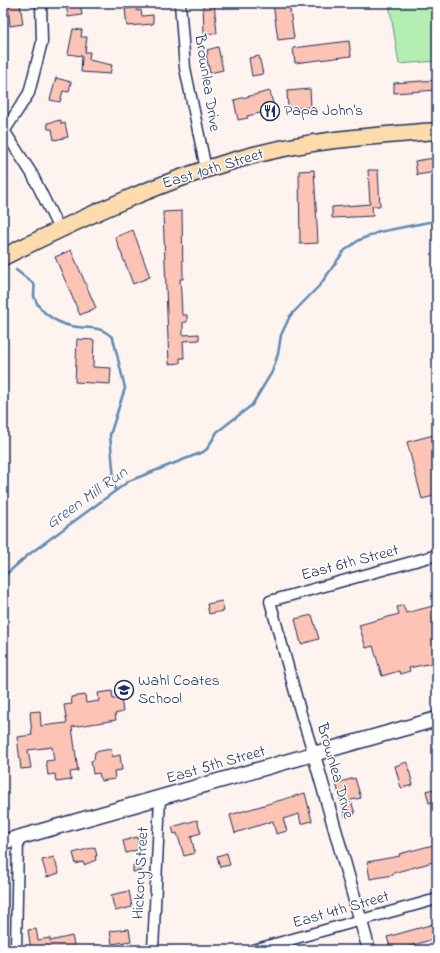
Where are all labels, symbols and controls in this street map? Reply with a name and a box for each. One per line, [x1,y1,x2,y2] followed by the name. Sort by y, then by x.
[187,32,227,134] street label: Brownlea Drive
[284,99,363,123] place label: Papa John's
[259,100,281,122] restaurant icon: Papa John's
[159,142,267,196] street label: East 10th Street
[41,460,133,535] water label: Green Mill Run
[298,538,402,588] street label: East 6th Street
[138,669,220,711] place label: Wahl Coates School
[113,679,135,701] school or university icon: Wahl Coates School
[310,719,360,822] street label: Brownlea Drive
[164,739,269,791] street label: East 5th Street
[127,825,155,920] street label: Hickory Street
[290,885,393,935] street label: East 4th Street

